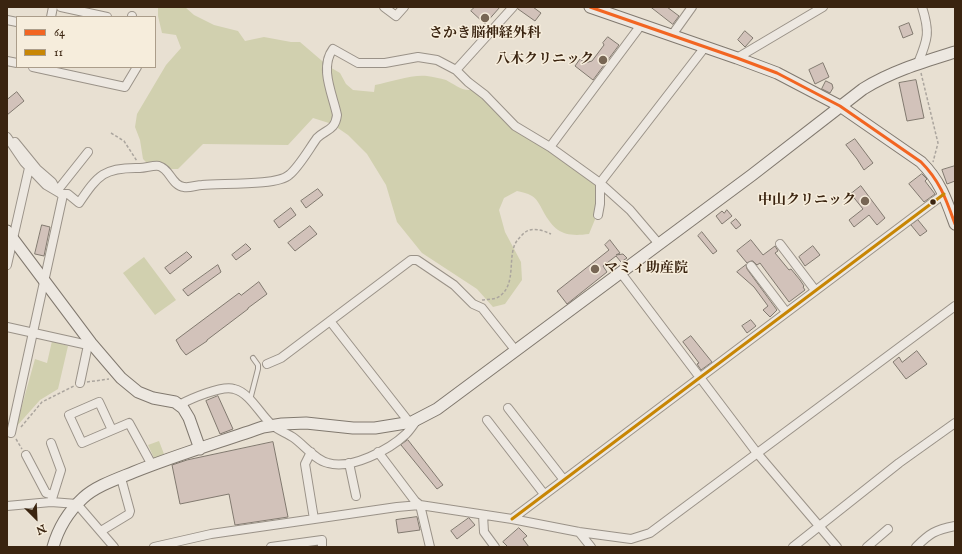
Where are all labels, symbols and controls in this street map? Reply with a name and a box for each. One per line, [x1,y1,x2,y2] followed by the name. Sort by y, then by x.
[479,12,491,24] marker: さかき脳神経外科
[16,16,156,68] legend
[54,25,65,40] text: 64
[429,26,541,42] place label: さかき脳神経外科
[54,45,63,60] text: 11
[496,52,594,68] place label: 八木クリニック
[597,54,609,66] marker: 八木クリニック
[758,193,856,209] place label: 中山クリニック
[859,195,871,207] marker: 中山クリニック
[928,197,938,207] unlabelled marker
[604,261,688,277] place label: マミィ助産院
[589,263,601,275] marker: マミィ助産院
[16,498,56,538] north arrow
[34,521,48,537] text: N

